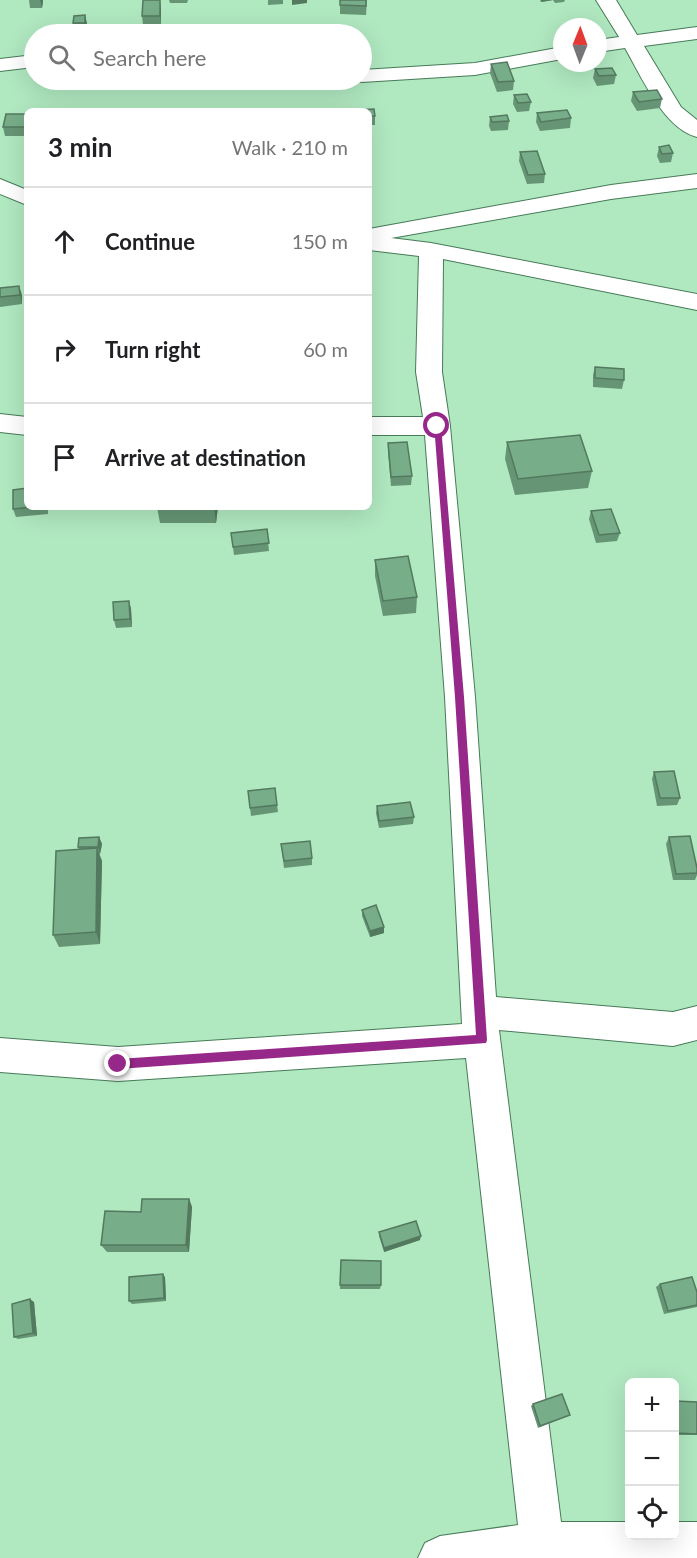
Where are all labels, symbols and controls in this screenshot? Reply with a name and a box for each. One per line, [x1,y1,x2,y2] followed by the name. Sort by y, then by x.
[553,18,607,72] north arrow
[24,24,372,90] search box
[45,41,78,74] icon: search
[93,44,206,71] text: Search here
[48,131,112,163] text: 3 min
[232,135,348,159] text: Walk · 210 m
[48,225,81,258] icon: ahead
[105,228,195,255] text: Continue
[292,229,348,253] text: 150 m
[48,333,81,366] icon: right
[105,336,200,363] text: Turn right
[303,337,348,361] text: 60 m
[423,412,449,438] route start
[48,441,81,474] icon: arrive
[105,444,306,471] text: Arrive at destination
[104,1050,130,1076] route end
[625,1378,679,1540] map controls
[625,1378,679,1432] button: +
[625,1432,679,1486] button: −
[625,1486,679,1540] button: locate

